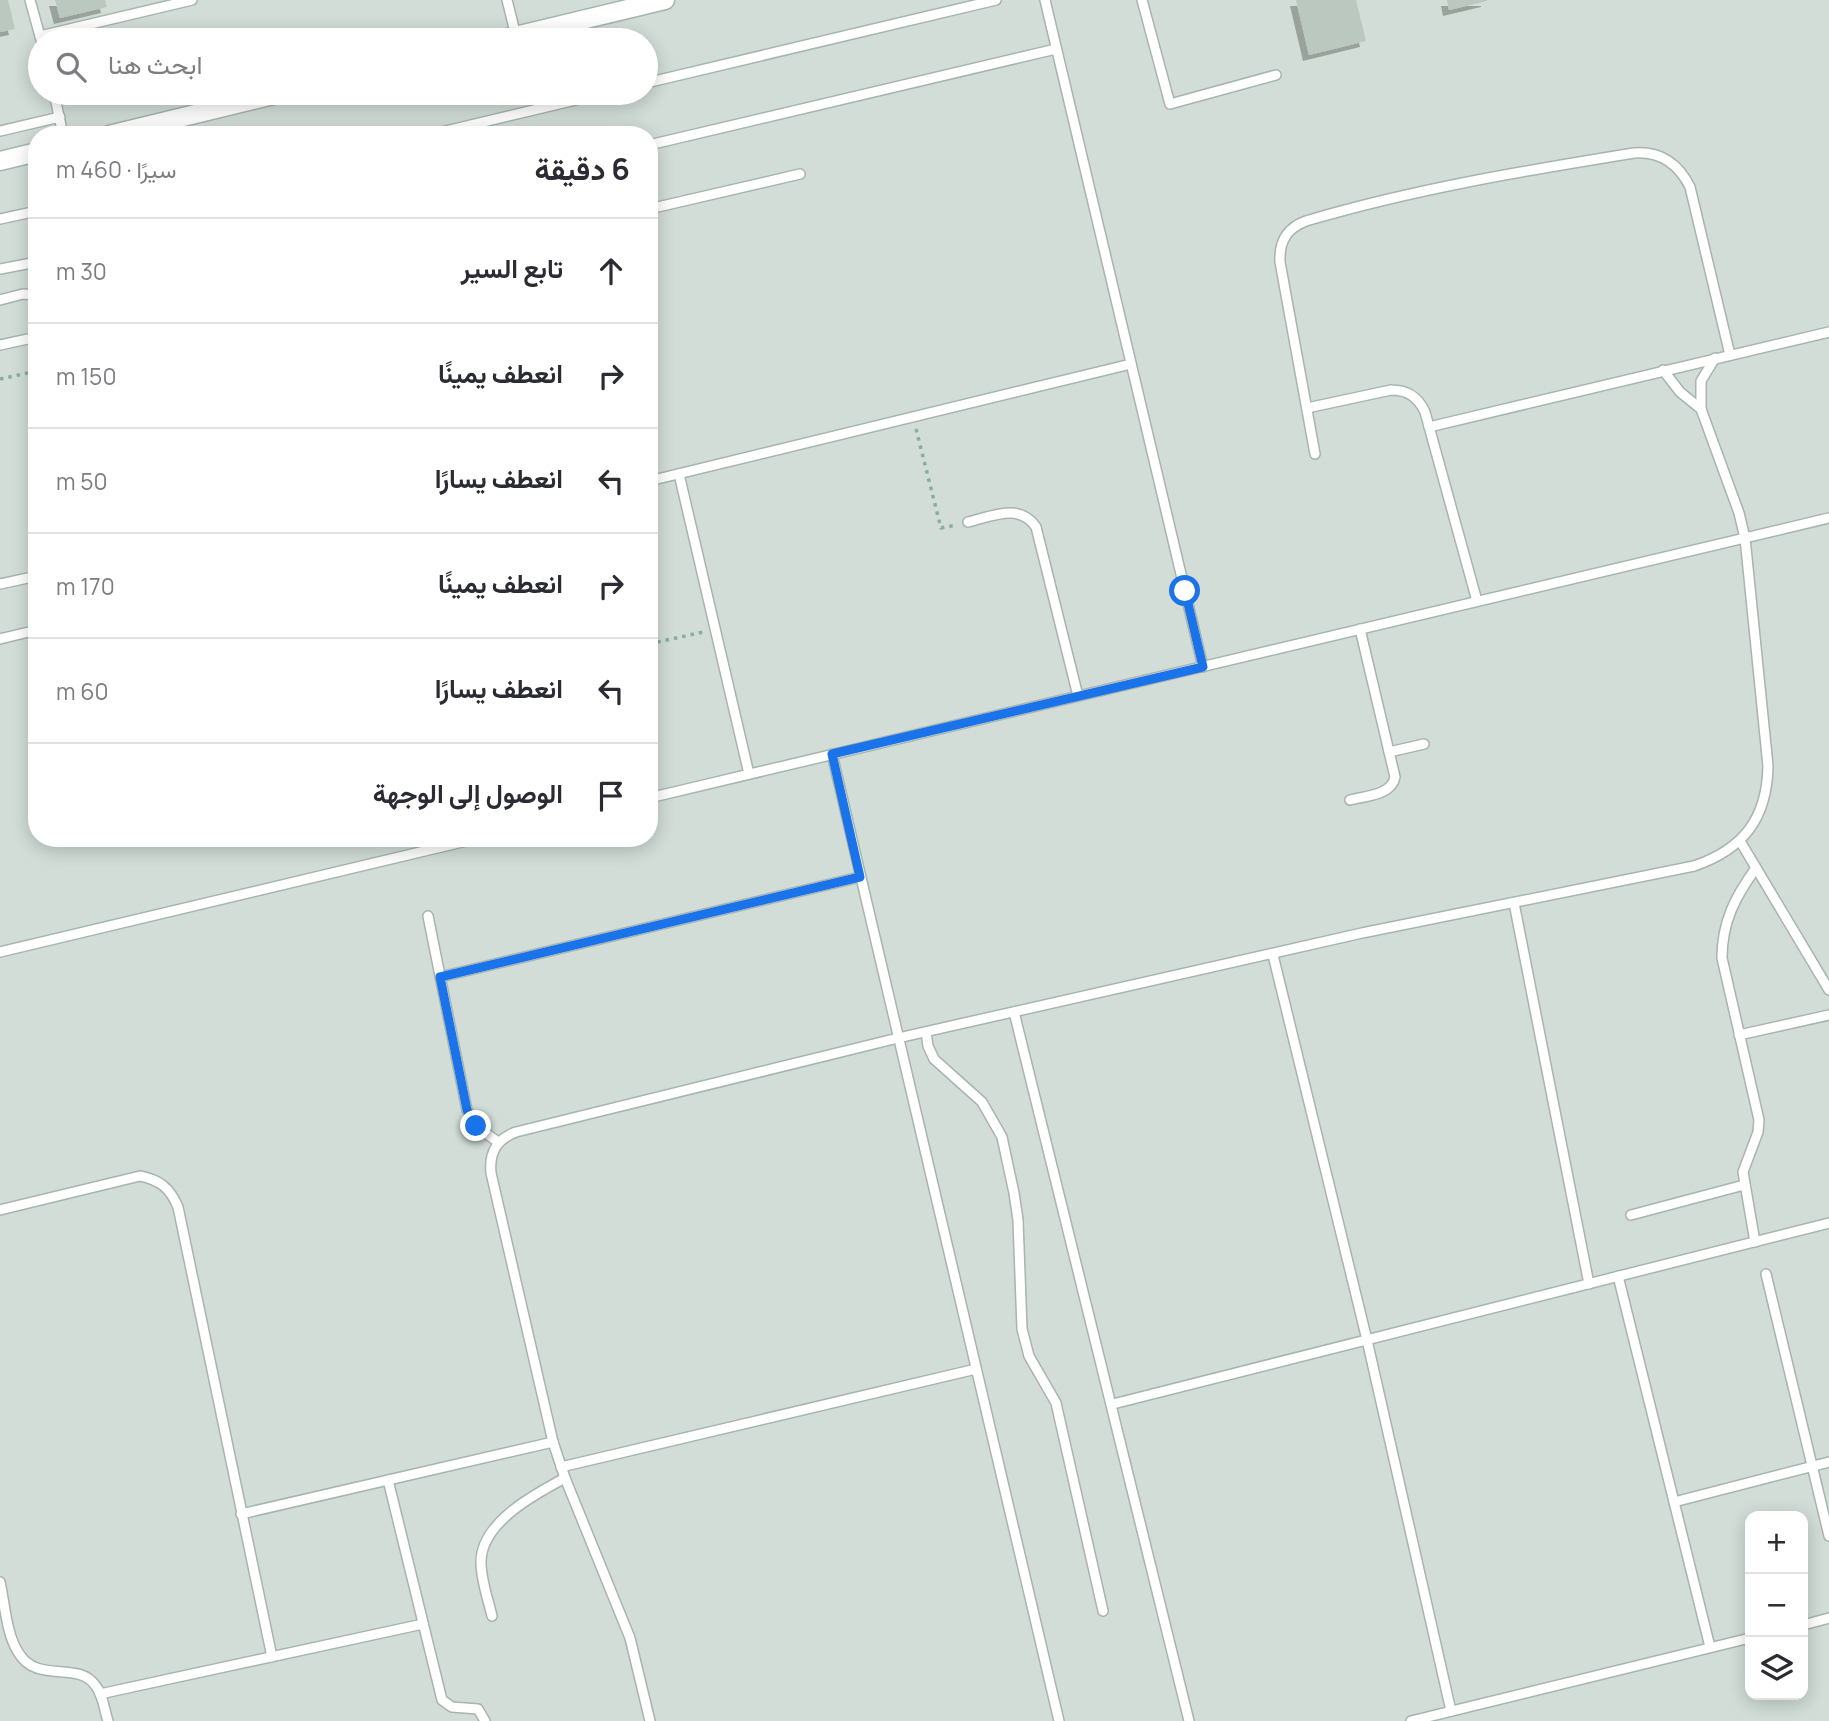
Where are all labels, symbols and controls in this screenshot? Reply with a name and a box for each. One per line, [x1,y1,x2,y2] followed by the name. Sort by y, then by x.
[28,28,658,105] search box
[108,46,202,82] text: ابحث هنا
[52,48,90,86] icon: search
[535,148,630,189] text: 6 دقيقة
[56,153,176,185] text: سيرًا · 460 m
[461,250,563,286] text: تابع السير
[592,252,630,290] icon: ahead
[56,255,107,287] text: 30 m
[438,355,563,391] text: انعطف يمينًا
[592,357,630,395] icon: right
[56,360,116,392] text: 150 m
[435,460,563,496] text: انعطف يسارًا
[592,462,630,500] icon: left
[56,465,107,497] text: 50 m
[438,565,563,601] text: انعطف يمينًا
[592,567,630,605] icon: right
[56,570,115,602] text: 170 m
[1169,575,1200,606] route start
[435,670,563,706] text: انعطف يسارًا
[592,672,630,710] icon: left
[56,675,108,707] text: 60 m
[373,775,563,811] text: الوصول إلى الوجهة
[592,777,630,815] icon: arrive
[460,1110,491,1141] route end
[1745,1511,1808,1700] map controls
[1745,1511,1808,1574] button: +
[1745,1574,1808,1637] button: −
[1745,1637,1808,1700] button: layers

